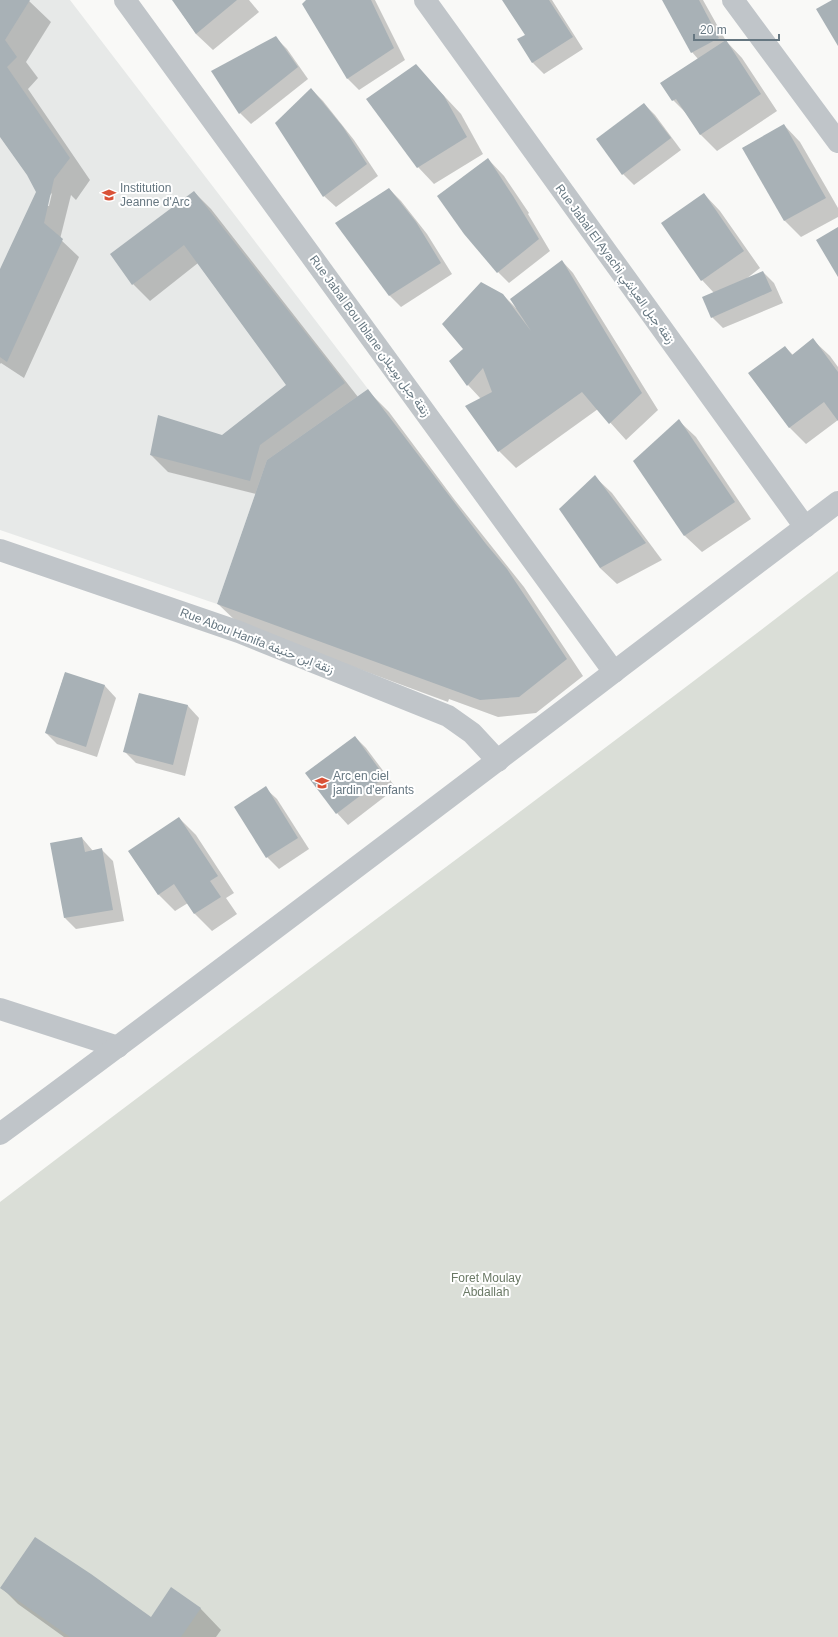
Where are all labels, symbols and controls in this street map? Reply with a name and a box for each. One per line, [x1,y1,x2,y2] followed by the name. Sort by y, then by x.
[694,16,779,42] scale bar
[700,23,727,37] text: 20 m
[120,181,190,209] place label: Institution Jeanne d'Arc
[550,182,678,348] street label: Rue Jabal El Ayachi زنقة جبل العياشي
[101,187,117,203] school or university icon: Institution Jeanne d'Arc
[306,253,433,420] street label: Rue Jabal Bou Iblane زنقة جبل بويبلان
[178,605,336,678] street label: Rue Abou Hanifa زنقة اٍبن حنيفة
[332,769,414,797] place label: Arc en ciel jardin d'enfants
[314,775,330,791] school or university icon: Arc en ciel jardin d'enfants
[451,1271,521,1299] park label: Foret Moulay Abdallah

